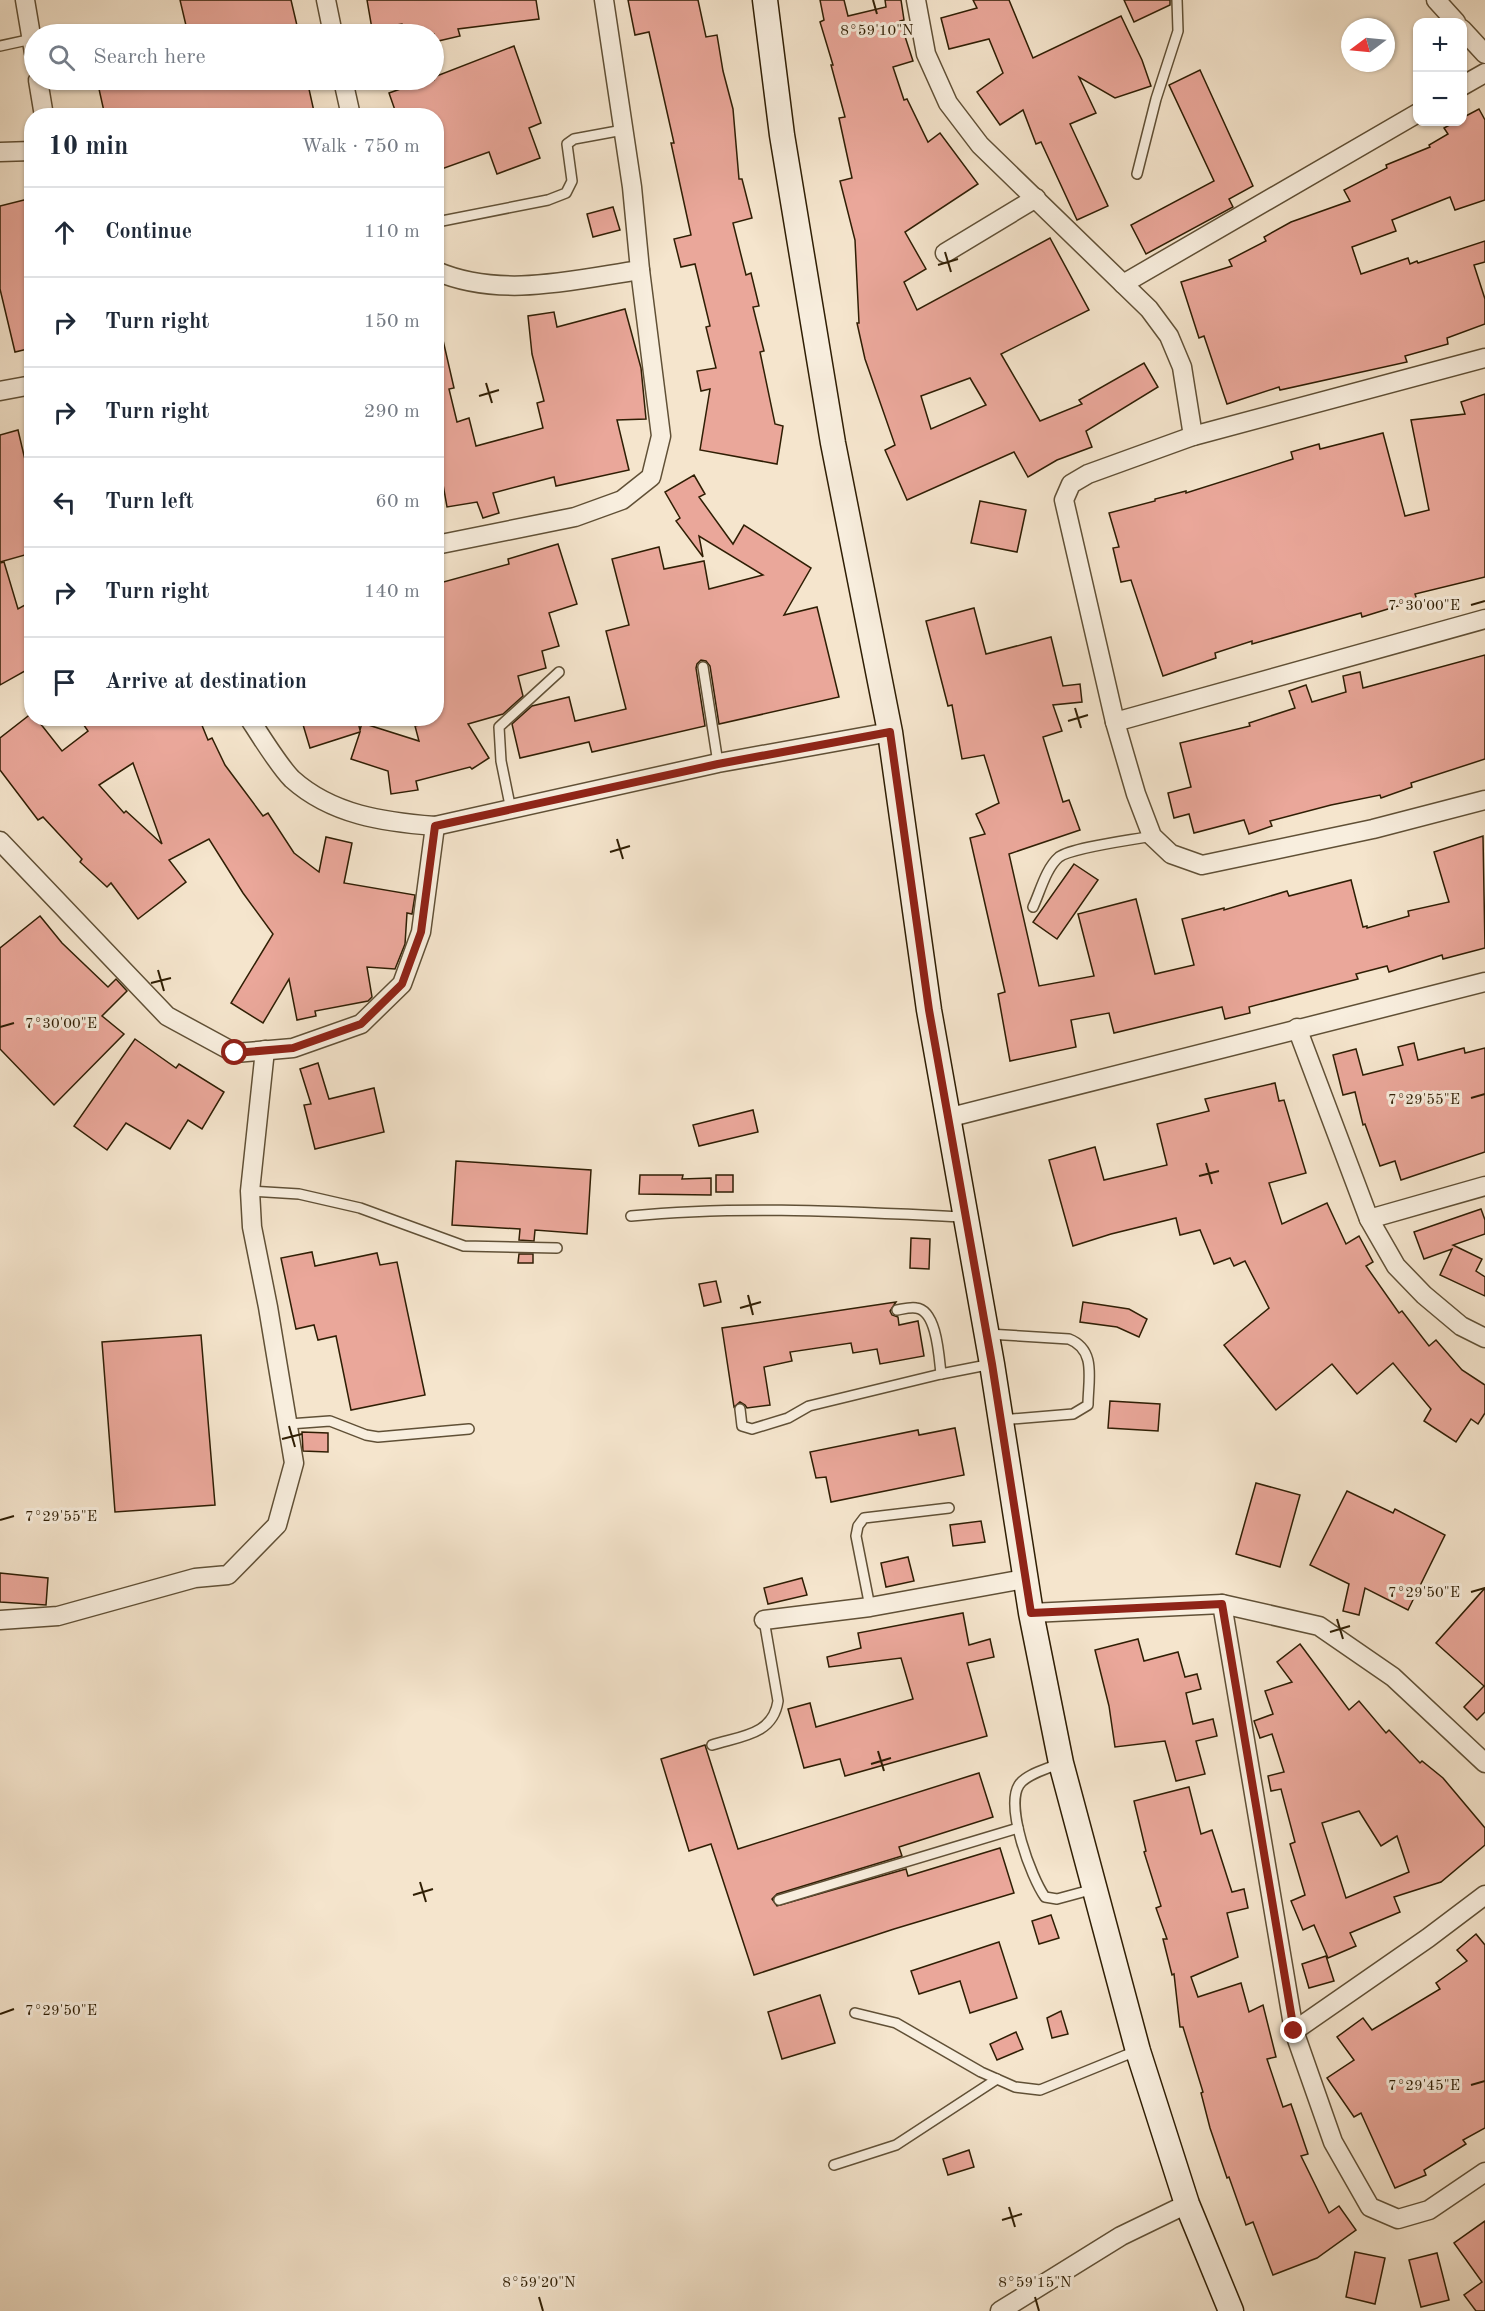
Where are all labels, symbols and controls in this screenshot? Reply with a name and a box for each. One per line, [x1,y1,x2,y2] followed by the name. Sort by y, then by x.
[1341,18,1395,72] north arrow
[1413,18,1467,126] map controls
[1413,18,1467,72] button: +
[24,24,444,90] search box
[840,24,914,39] text: 8°59'10"N
[45,41,78,74] icon: search
[93,46,206,68] text: Search here
[1413,72,1467,126] button: −
[48,134,128,160] text: 10 min
[301,137,420,157] text: Walk · 750 m
[48,216,81,249] icon: ahead
[105,221,192,243] text: Continue
[364,222,420,242] text: 110 m
[48,306,81,339] icon: right
[105,311,209,333] text: Turn right
[364,312,420,332] text: 150 m
[48,396,81,429] icon: right
[105,401,209,423] text: Turn right
[364,402,420,422] text: 290 m
[48,486,81,519] icon: left
[105,491,194,513] text: Turn left
[375,492,420,512] text: 60 m
[48,576,81,609] icon: right
[105,581,209,603] text: Turn right
[364,582,420,602] text: 140 m
[1388,599,1460,614] text: 7°30'00"E
[48,666,81,699] icon: arrive
[105,671,307,693] text: Arrive at destination
[25,1017,97,1032] text: 7°30'00"E
[221,1039,247,1065] route start
[1388,1093,1460,1108] text: 7°29'55"E
[25,1510,97,1525] text: 7°29'55"E
[1388,1586,1460,1601] text: 7°29'50"E
[25,2004,97,2019] text: 7°29'50"E
[1280,2017,1306,2043] route end
[1388,2079,1460,2094] text: 7°29'45"E
[502,2276,576,2291] text: 8°59'20"N
[998,2276,1072,2291] text: 8°59'15"N

